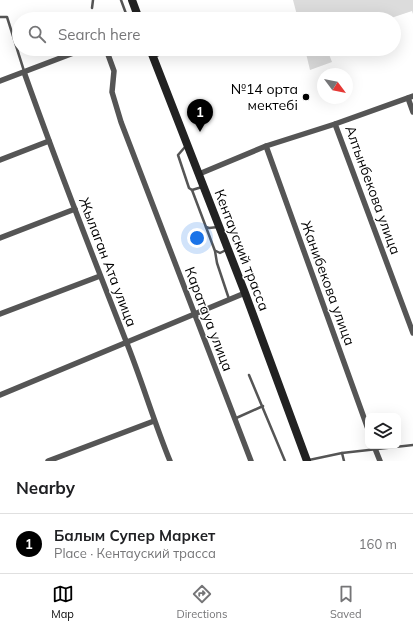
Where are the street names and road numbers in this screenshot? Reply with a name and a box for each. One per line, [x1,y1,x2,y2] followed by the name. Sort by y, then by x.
[341,123,405,257] street label: Алтынбекова улица
[211,187,273,313] street label: Кентауский трасса
[75,195,141,329] street label: Жылаган Ата улица
[297,218,359,348] street label: Жанибекова улица
[181,264,237,374] street label: Каратауа улица

